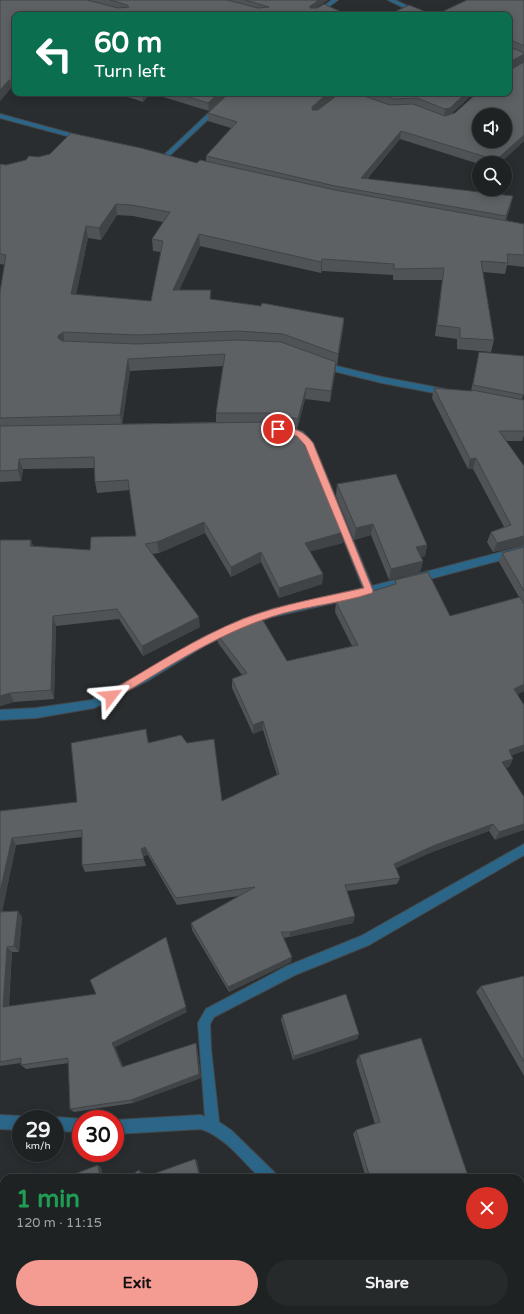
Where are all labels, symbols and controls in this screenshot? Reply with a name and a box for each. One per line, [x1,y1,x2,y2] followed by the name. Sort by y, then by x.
[94,26,162,60] text: 60 m
[28,28,80,80] icon: left
[94,60,166,82] text: Turn left
[472,108,512,196] map controls
[472,108,512,148] button: sound
[472,156,512,196] button: search
[261,412,295,446] pin
[267,418,289,440] icon: arrive
[90,675,132,717] position arrow
[72,1110,124,1162] speed limit sign: 30
[25,1119,51,1143] text: 29
[25,1140,51,1152] text: km/h
[16,1185,80,1214] text: 1 min
[466,1187,508,1229] button: close
[16,1215,102,1231] text: 120 m · 11:15
[16,1260,258,1306] button: Exit
[266,1260,508,1306] button: Share

